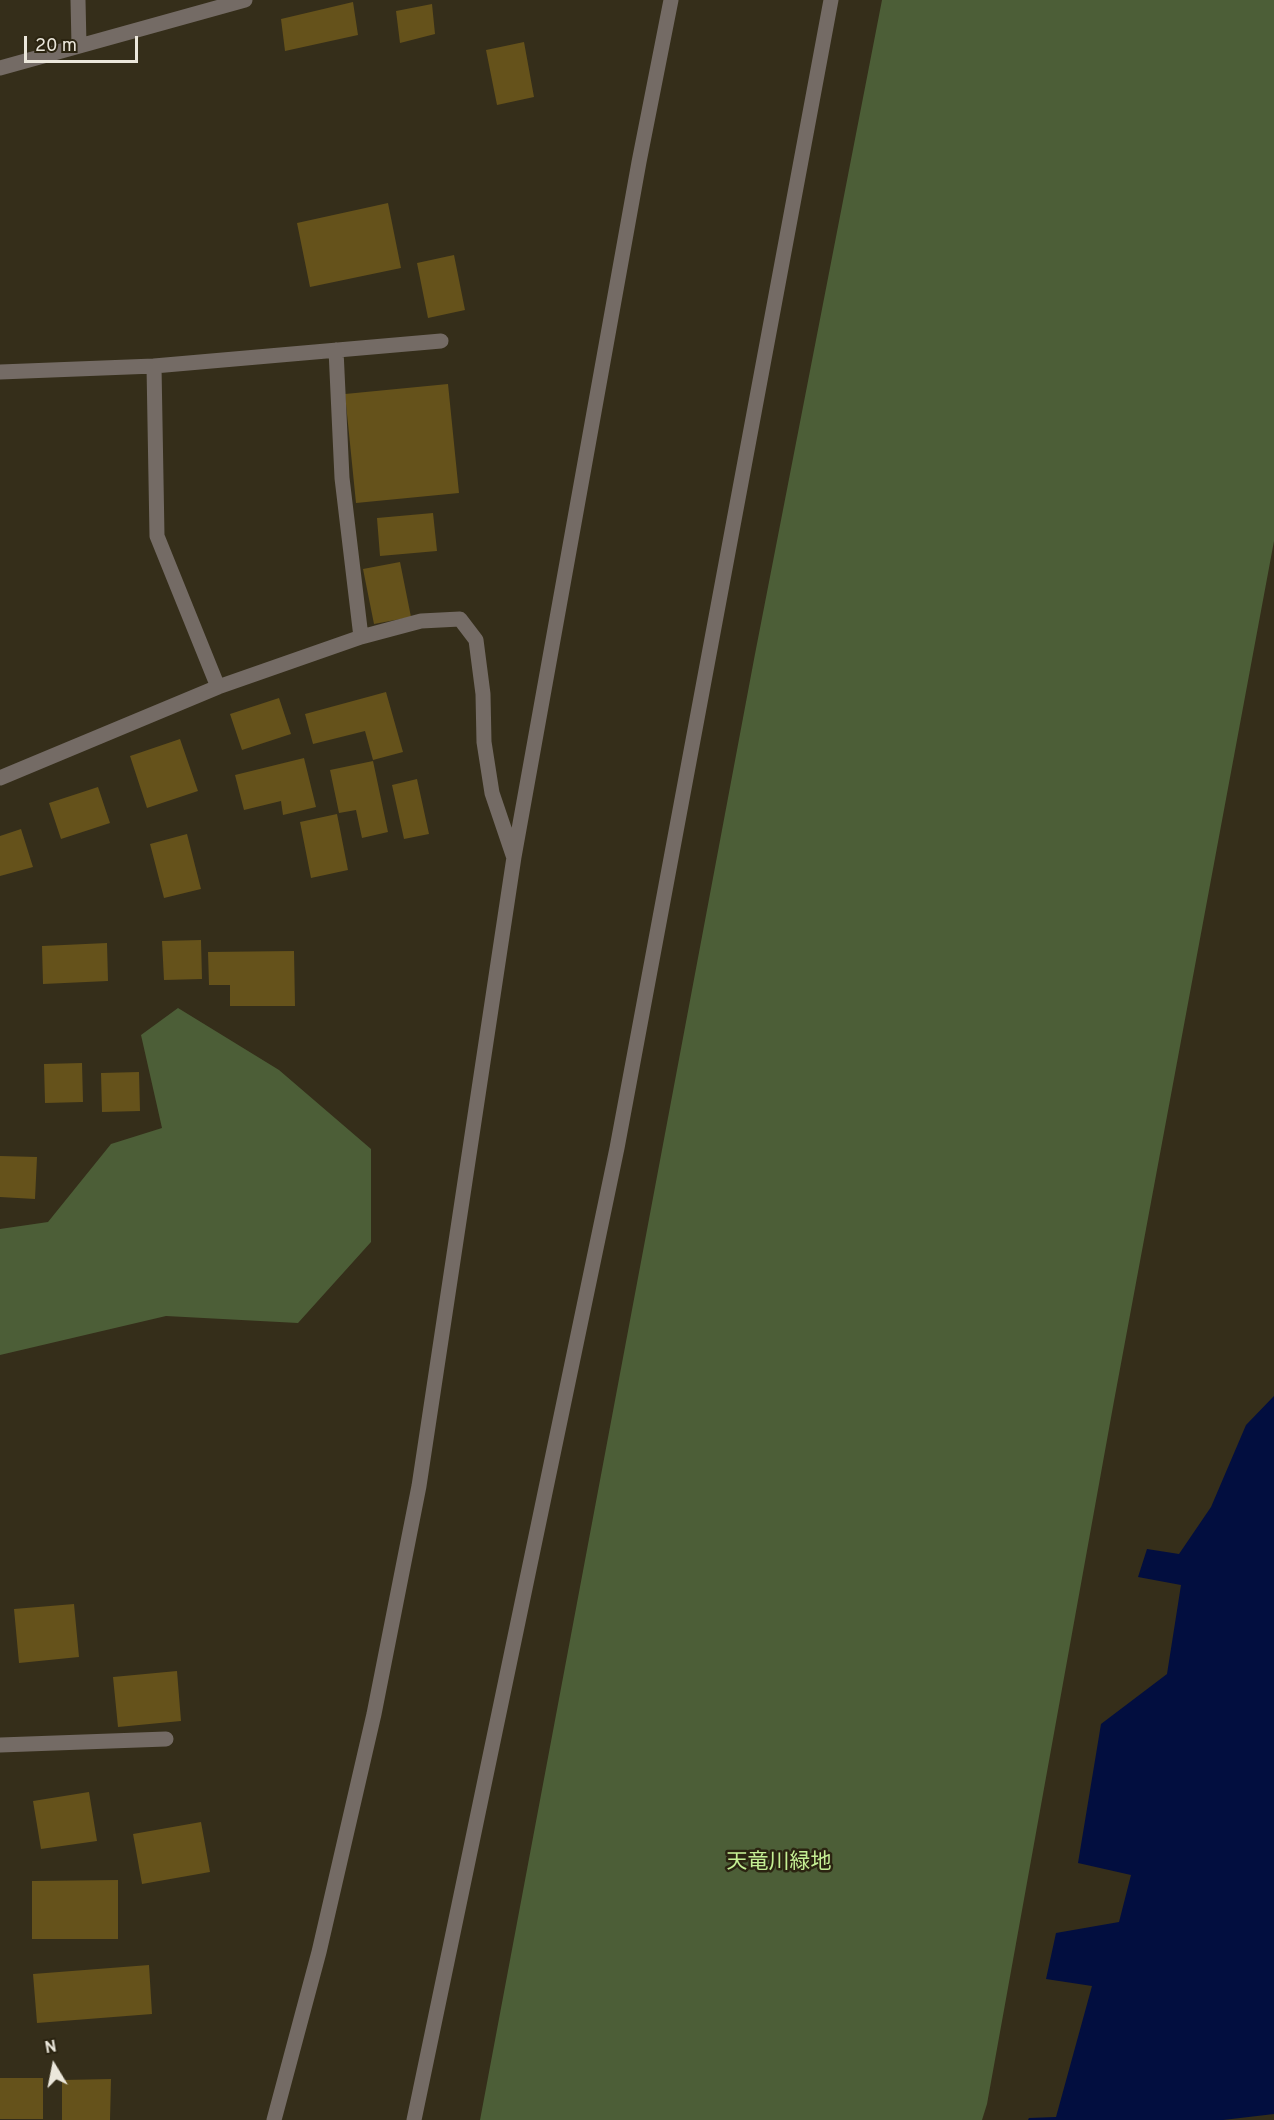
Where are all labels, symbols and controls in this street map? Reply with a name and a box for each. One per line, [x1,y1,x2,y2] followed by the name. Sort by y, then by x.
[27,24,141,62] scale bar
[35,35,77,58] text: 20 m
[727,1851,831,1877] park label: 天竜川緑地
[24,2036,84,2096] north arrow
[43,2037,58,2059] text: N

